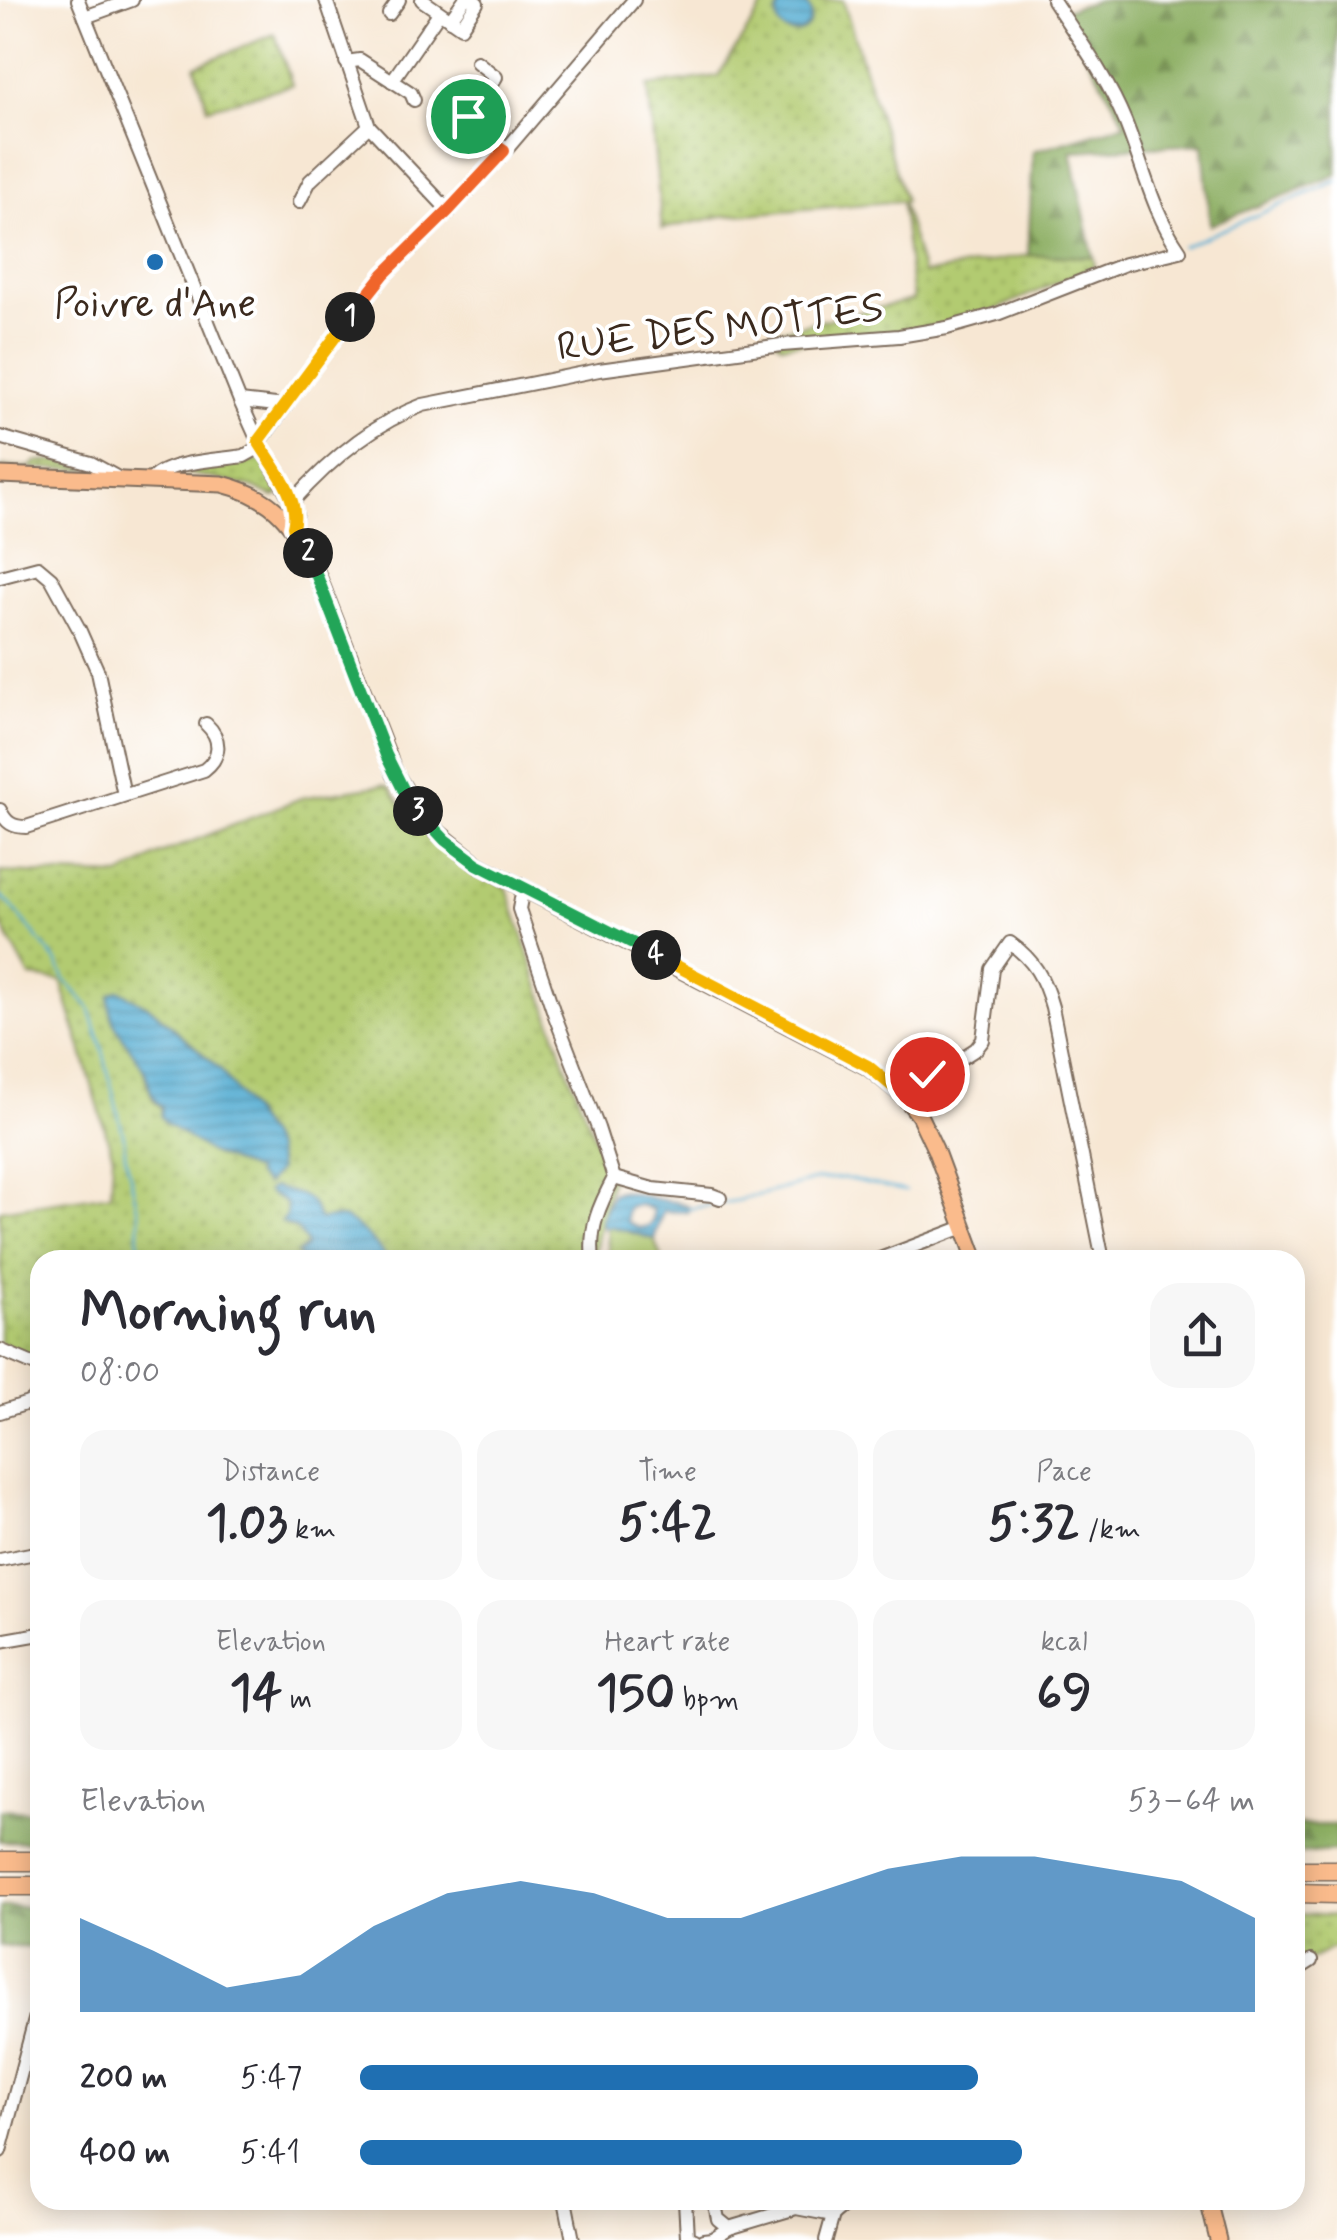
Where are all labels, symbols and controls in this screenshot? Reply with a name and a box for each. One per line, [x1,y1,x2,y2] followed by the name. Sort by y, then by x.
[426,74,511,159] pin
[441,89,496,144] icon: arrive
[144,251,166,273] marker: Poivre d'Ane
[54,279,256,331] place label: Poivre d'Ane
[554,283,886,375] street label: RUE DES MOTTES
[325,292,375,342] pin: 1
[344,298,356,335] text: 1
[283,528,333,578] pin: 2
[301,534,315,571] text: 2
[393,786,443,836] pin: 3
[412,792,424,829] text: 3
[631,930,681,980] pin: 4
[648,936,664,973] text: 4
[885,1032,970,1117] pin
[900,1047,955,1102] icon: check
[80,1278,377,1350] text: Morning run
[1150,1283,1255,1388] button: share
[80,1352,160,1394] text: 08:00
[222,1454,320,1491] text: Distance
[638,1454,697,1491] text: Time
[1036,1454,1092,1491] text: Pace
[206,1491,288,1557] text: 1.03
[618,1491,717,1557] text: 5:42
[988,1491,1080,1557] text: 5:32
[288,1512,336,1549] text: km
[1080,1512,1141,1549] text: /km
[216,1624,326,1661] text: Elevation
[605,1624,730,1661] text: Heart rate
[1041,1624,1088,1661] text: kcal
[230,1661,282,1727] text: 14
[596,1661,675,1727] text: 150
[1036,1661,1092,1727] text: 69
[282,1682,312,1719] text: m
[675,1682,739,1719] text: bpm
[80,1780,206,1822] text: Elevation
[1128,1780,1255,1822] text: 53–64 m
[80,2057,167,2099] text: 200 m
[240,2057,302,2099] text: 5:47
[80,2132,170,2174] text: 400 m
[240,2132,300,2174] text: 5:41

